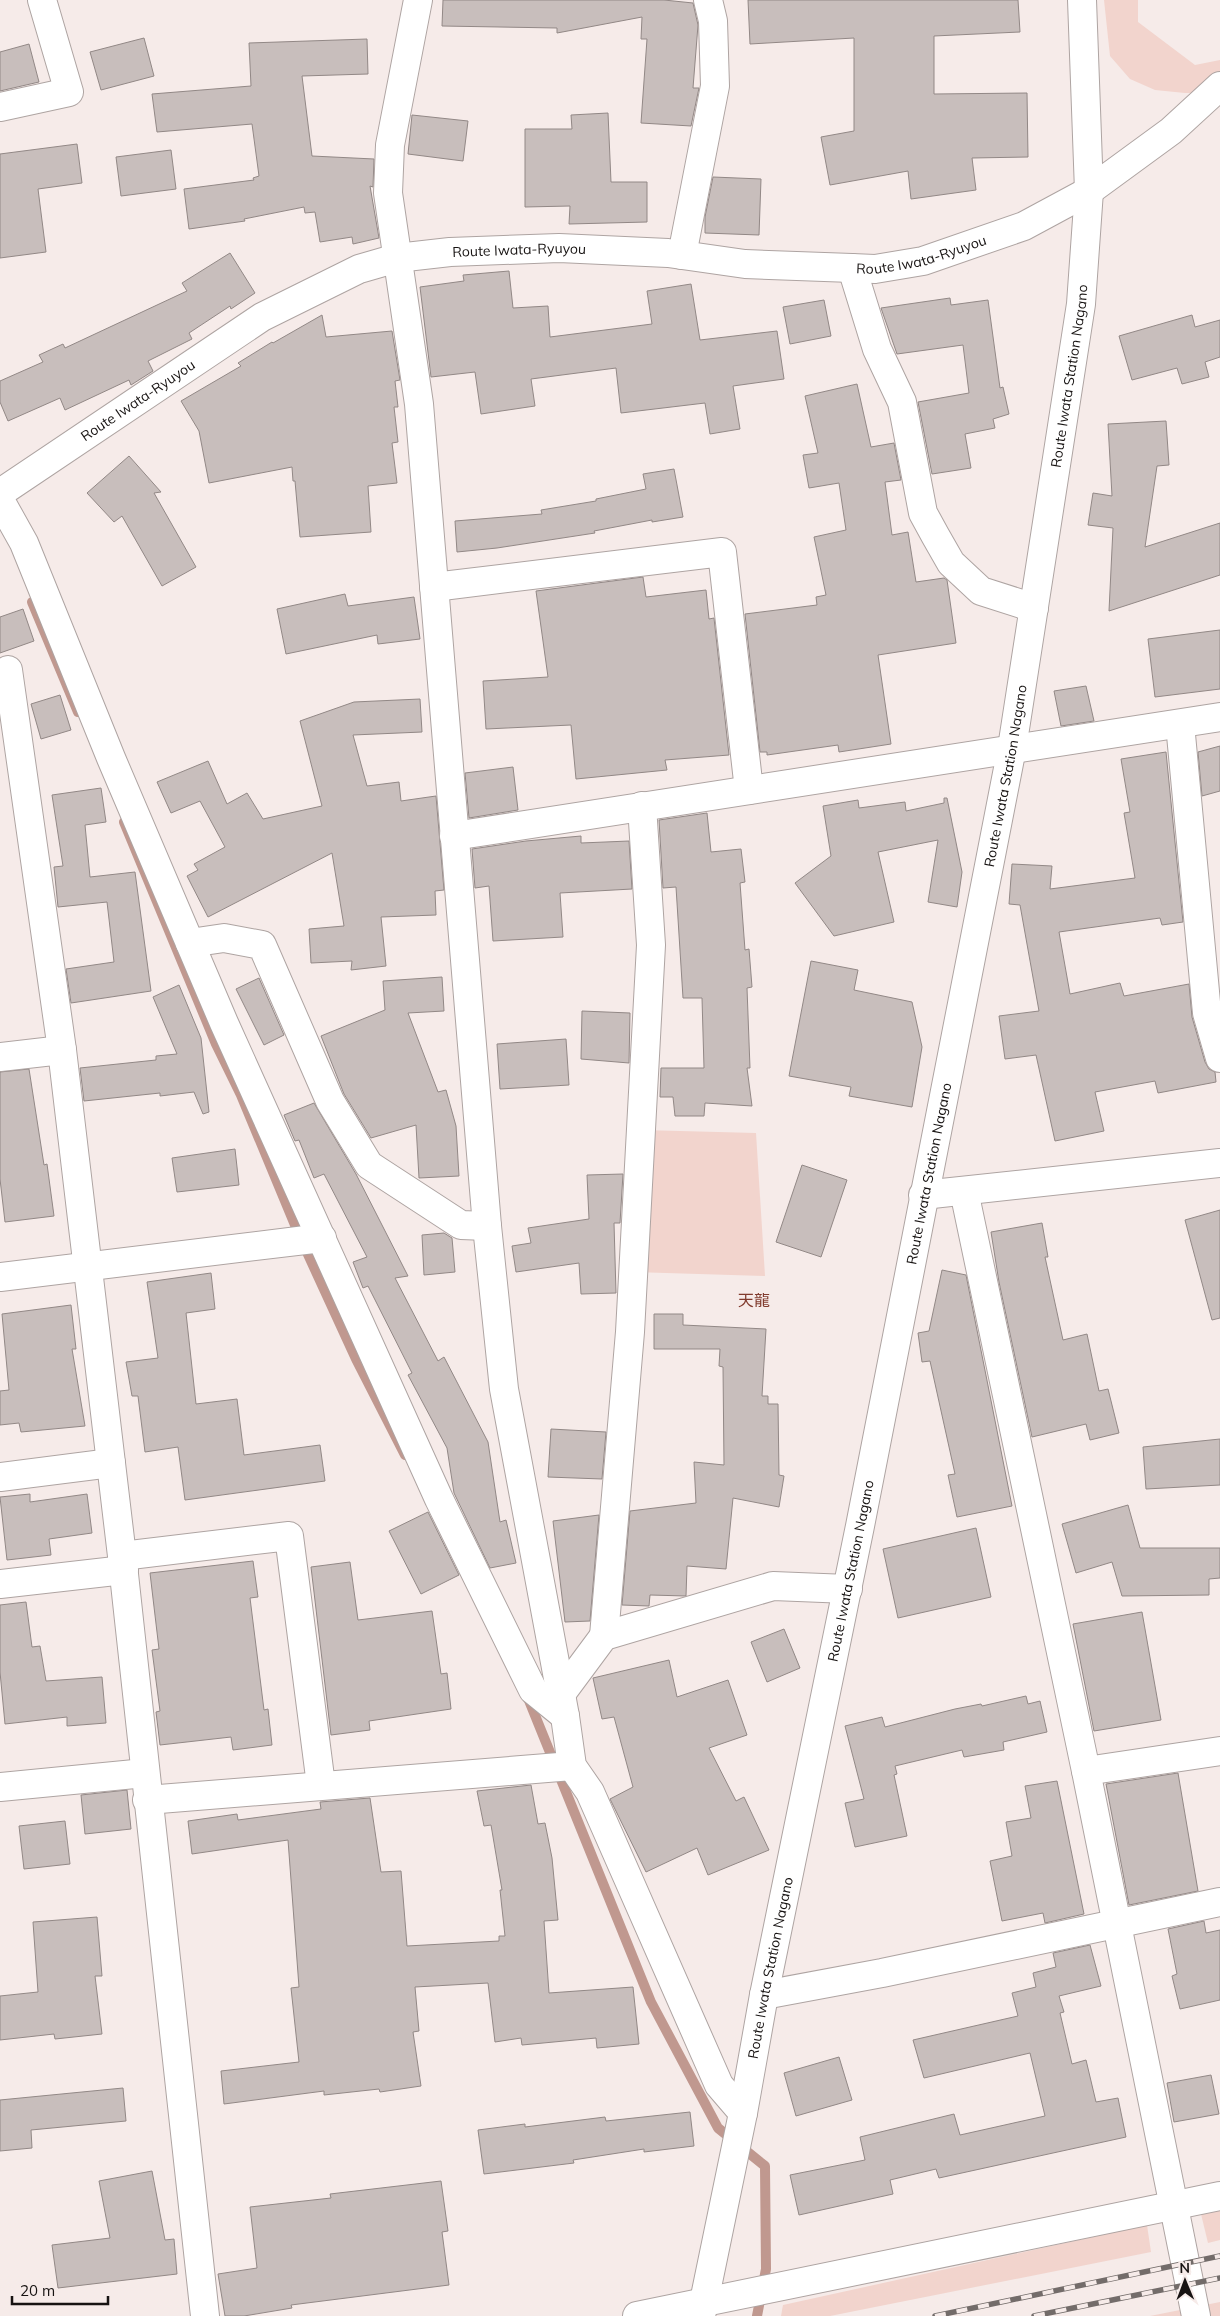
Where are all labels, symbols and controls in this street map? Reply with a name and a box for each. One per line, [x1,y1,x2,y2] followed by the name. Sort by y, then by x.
[856,231,989,278] street label: Route Iwata-Ryuyou
[452,239,586,261] street label: Route Iwata-Ryuyou
[1047,284,1091,469] street label: Route Iwata Station Nagano
[77,356,198,445] street label: Route Iwata-Ryuyou
[980,684,1031,869] street label: Route Iwata Station Nagano
[902,1081,955,1266] street label: Route Iwata Station Nagano
[738,1290,770,1310] district label: 天龍
[823,1479,878,1663] street label: Route Iwata Station Nagano
[744,1875,797,2060] street label: Route Iwata Station Nagano
[1160,2256,1210,2306] north arrow
[1179,2259,1190,2277] text: N
[12,2274,109,2306] scale bar
[20,2281,55,2300] text: 20 m

